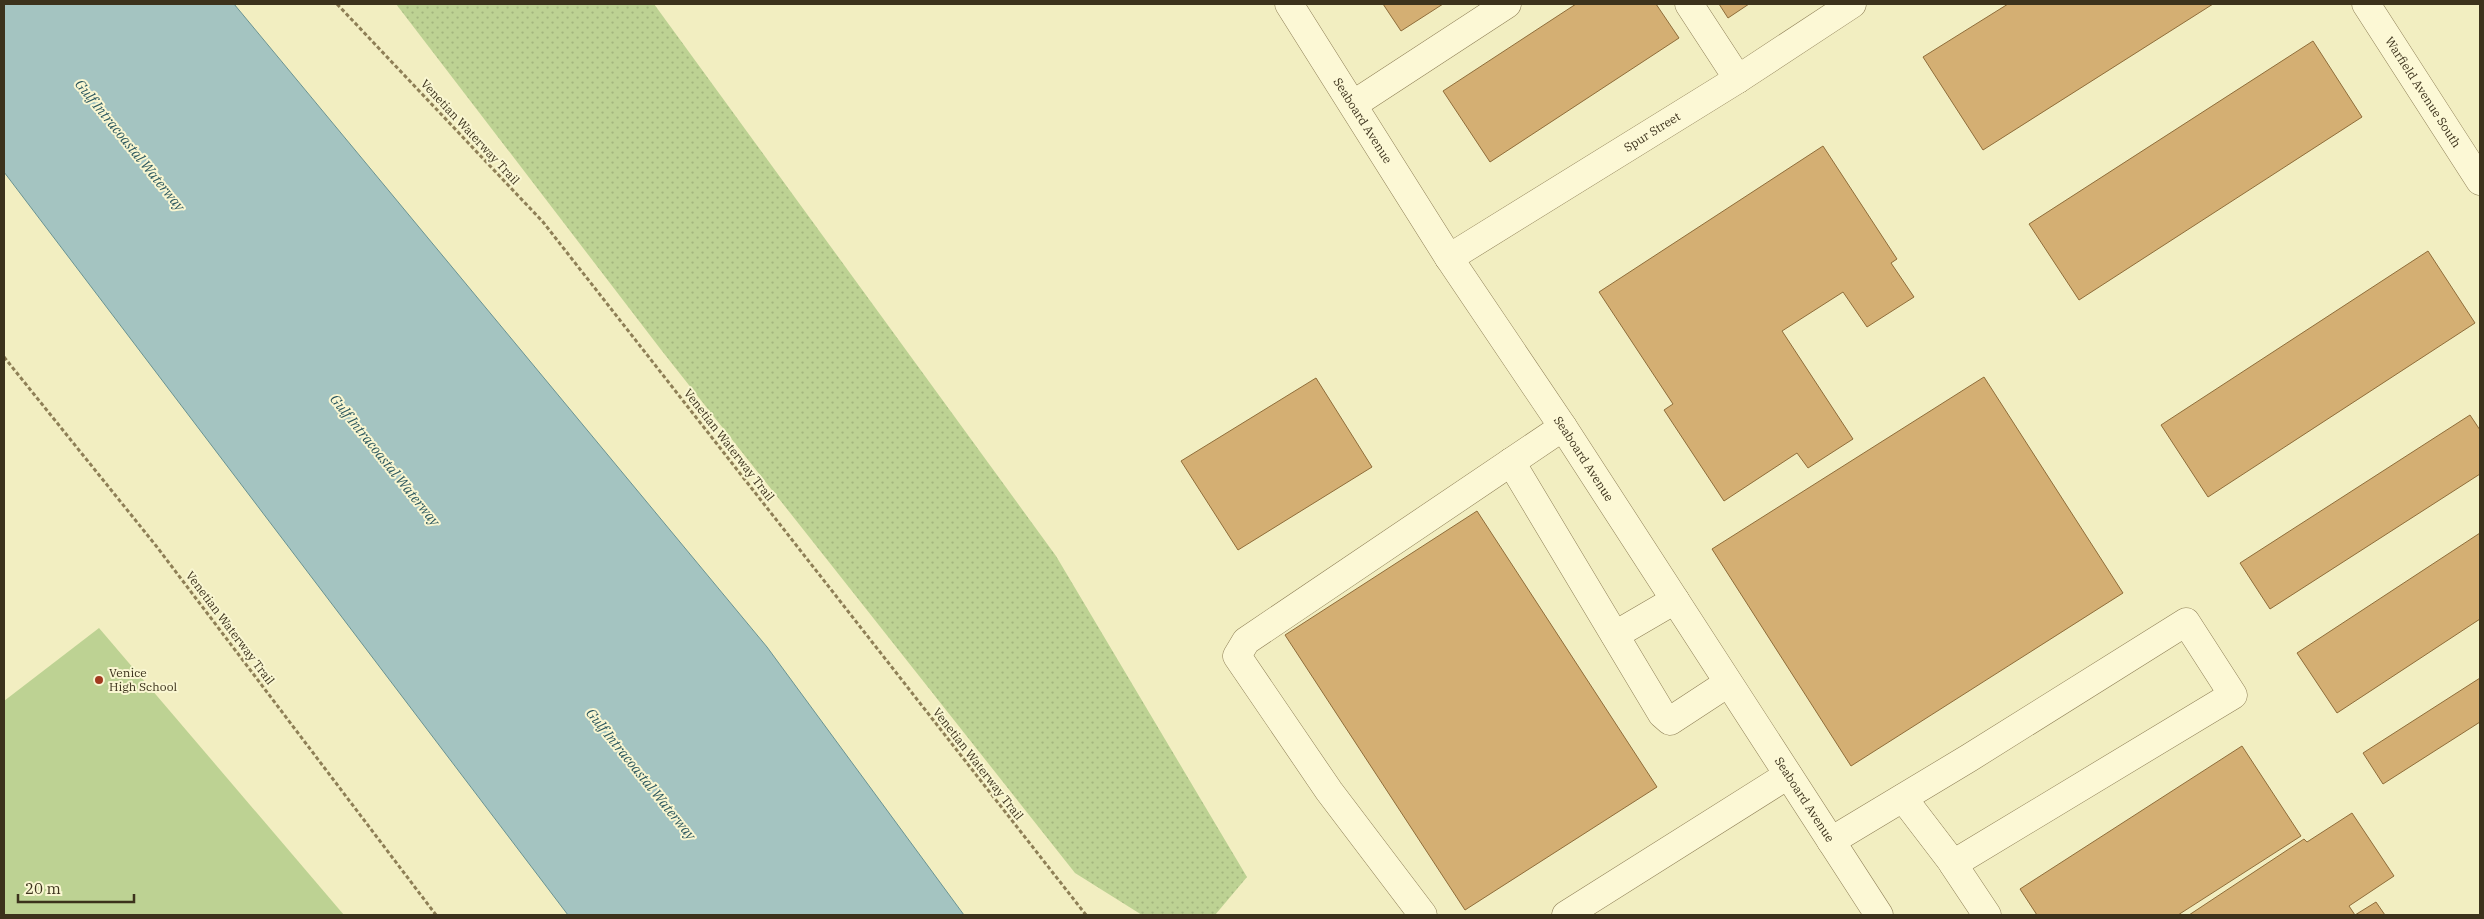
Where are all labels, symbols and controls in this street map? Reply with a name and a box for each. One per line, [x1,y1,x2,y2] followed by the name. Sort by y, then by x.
[2382,34,2465,151] street label: Warfield Avenue South
[71,75,190,216] water label: Gulf Intracoastal Waterway
[1330,75,1396,166] street label: Seaboard Avenue
[418,76,523,188] street label: Venetian Waterway Trail
[1621,109,1683,155] street label: Spur Street
[681,386,778,504] street label: Venetian Waterway Trail
[326,390,445,531] water label: Gulf Intracoastal Waterway
[1551,413,1617,504] street label: Seaboard Avenue
[183,568,278,688] street label: Venetian Waterway Trail
[109,665,177,694] place label: Venice High School
[93,674,105,686] marker: Venice High School
[582,704,701,845] water label: Gulf Intracoastal Waterway
[930,705,1027,823] street label: Venetian Waterway Trail
[1772,754,1838,845] street label: Seaboard Avenue
[18,872,134,904] scale bar
[25,879,61,898] text: 20 m

